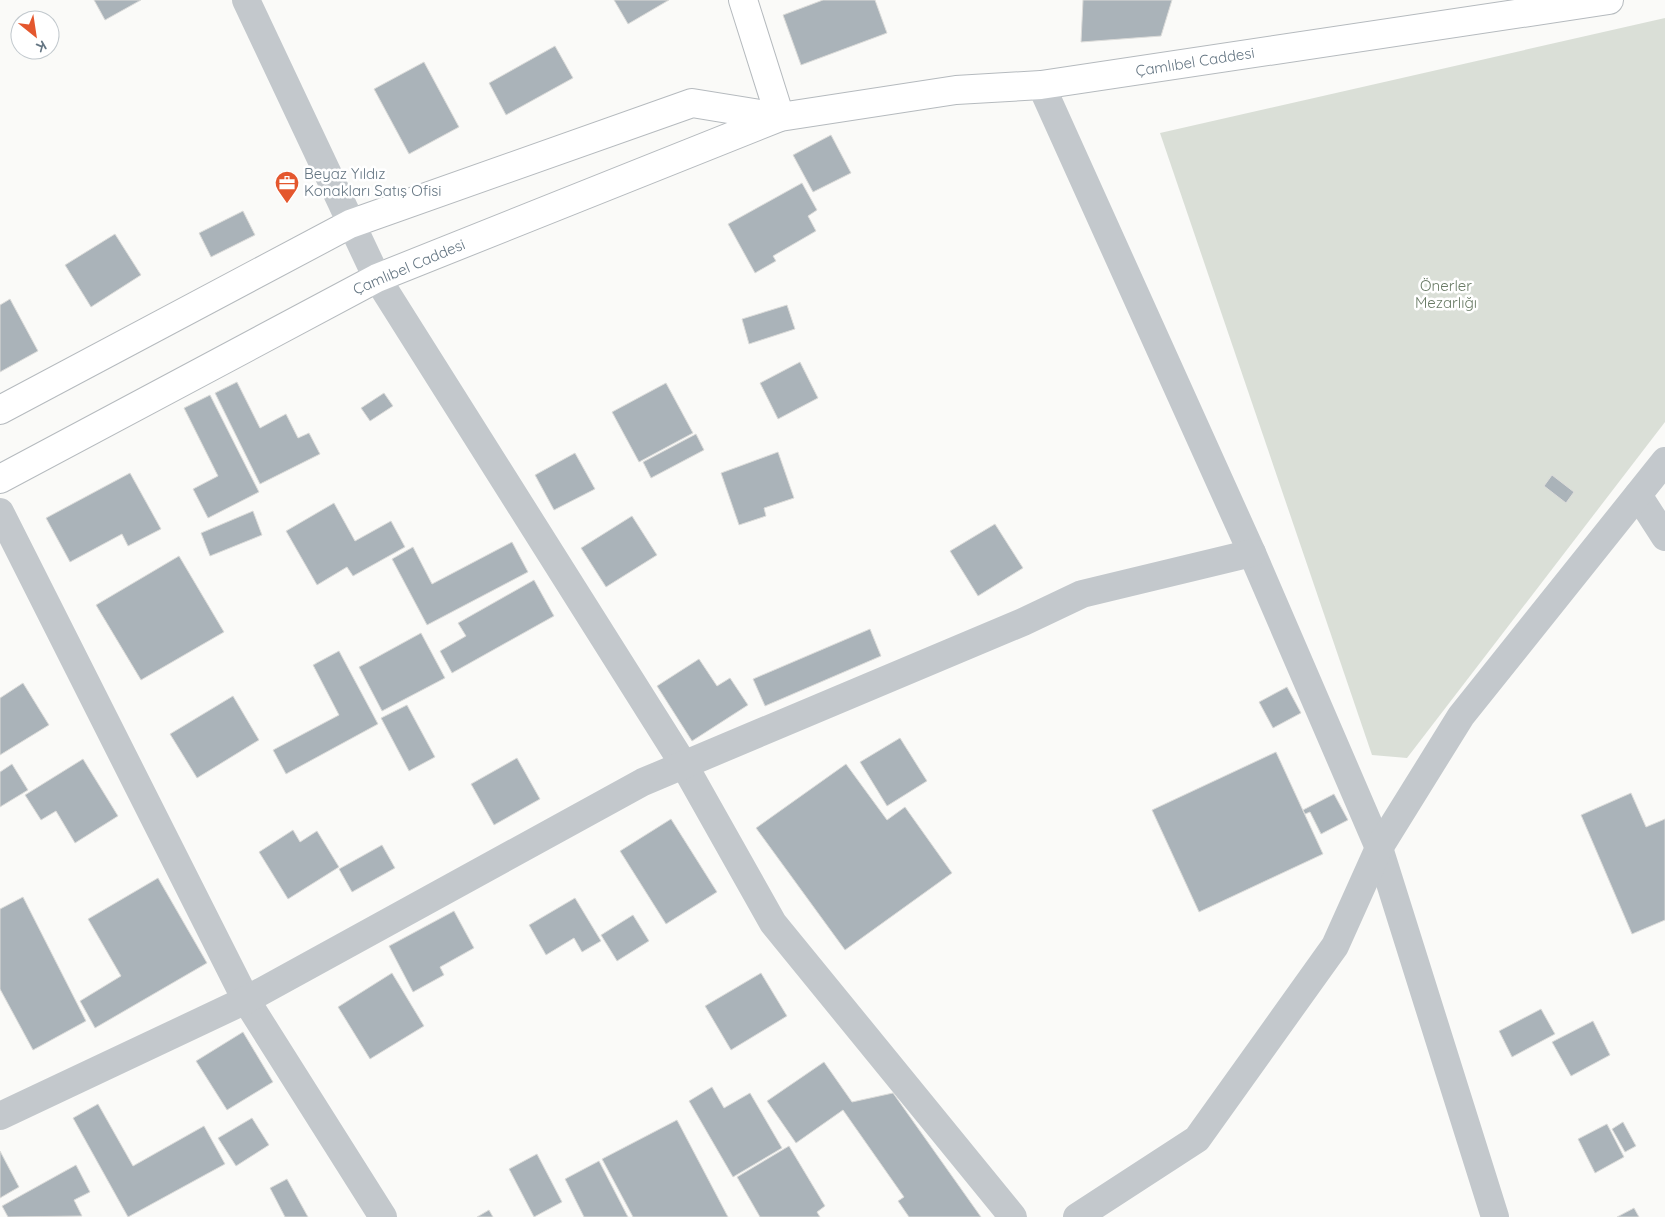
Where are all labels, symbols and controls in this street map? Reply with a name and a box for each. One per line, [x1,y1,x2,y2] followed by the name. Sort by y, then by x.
[10,10,60,60] north arrow
[33,36,50,56] text: K
[1134,43,1256,80] street label: Çamlıbel Caddesi
[304,164,441,200] place label: Beyaz Yıldız Konakları Satış Ofisi
[274,170,300,204] office icon: Beyaz Yıldız Konakları Satış Ofisi
[350,234,468,299] street label: Çamlıbel Caddesi
[1415,276,1477,312] park label: Önerler Mezarlığı

